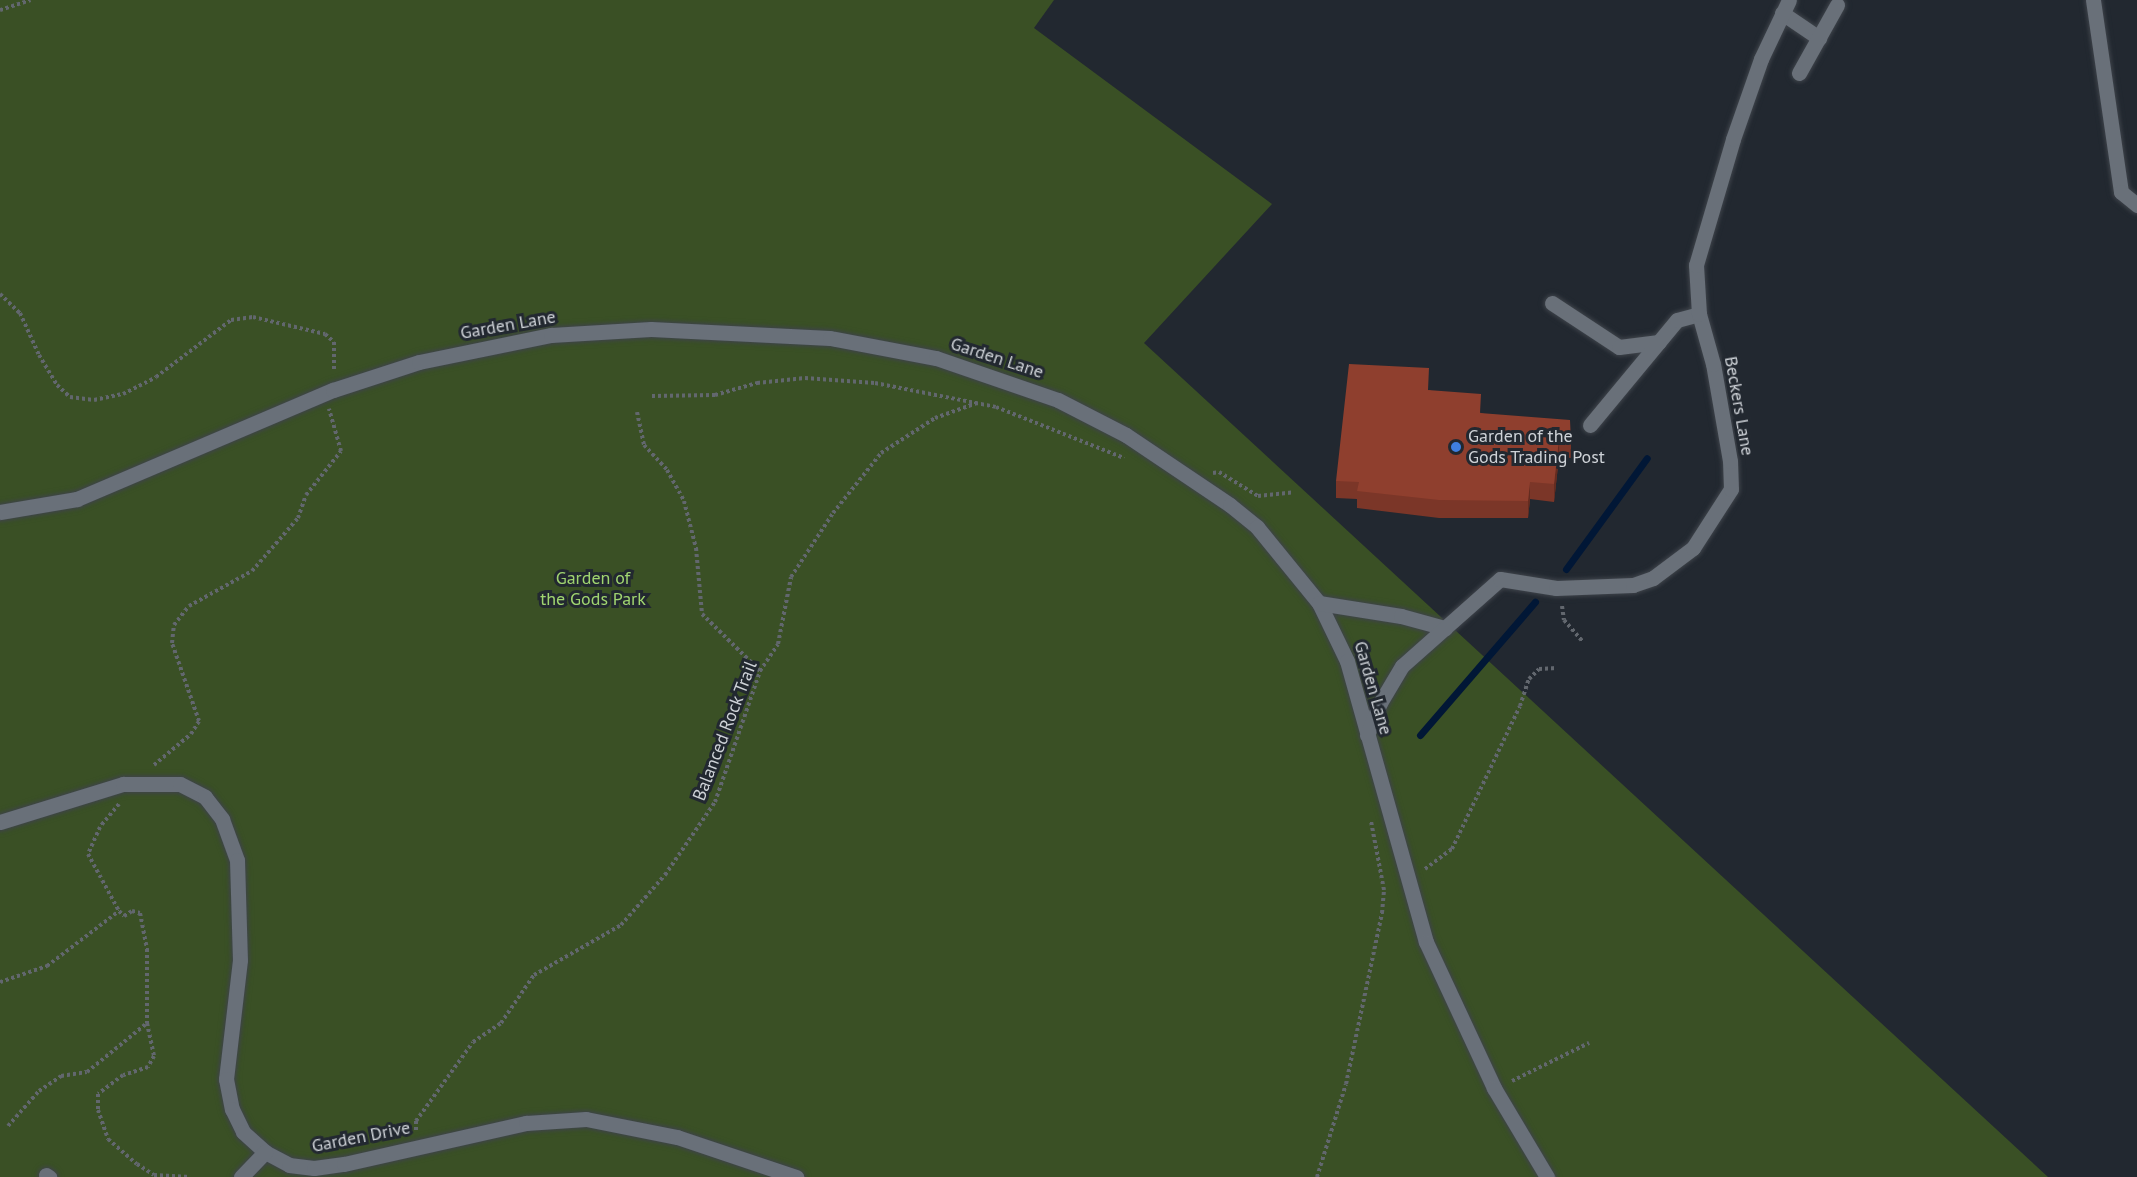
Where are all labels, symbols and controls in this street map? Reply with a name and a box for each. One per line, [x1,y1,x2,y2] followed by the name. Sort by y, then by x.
[459,306,557,344] street label: Garden Lane
[948,333,1046,383] street label: Garden Lane
[1720,355,1758,457] street label: Beckers Lane
[1468,426,1605,468] place label: Garden of the Gods Trading Post
[1449,440,1463,454] marker: Garden of the Gods Trading Post
[540,568,646,610] park label: Garden of the Gods Park
[1349,639,1397,737] street label: Garden Lane
[688,658,762,804] street label: Balanced Rock Trail
[310,1117,412,1157] street label: Garden Drive

